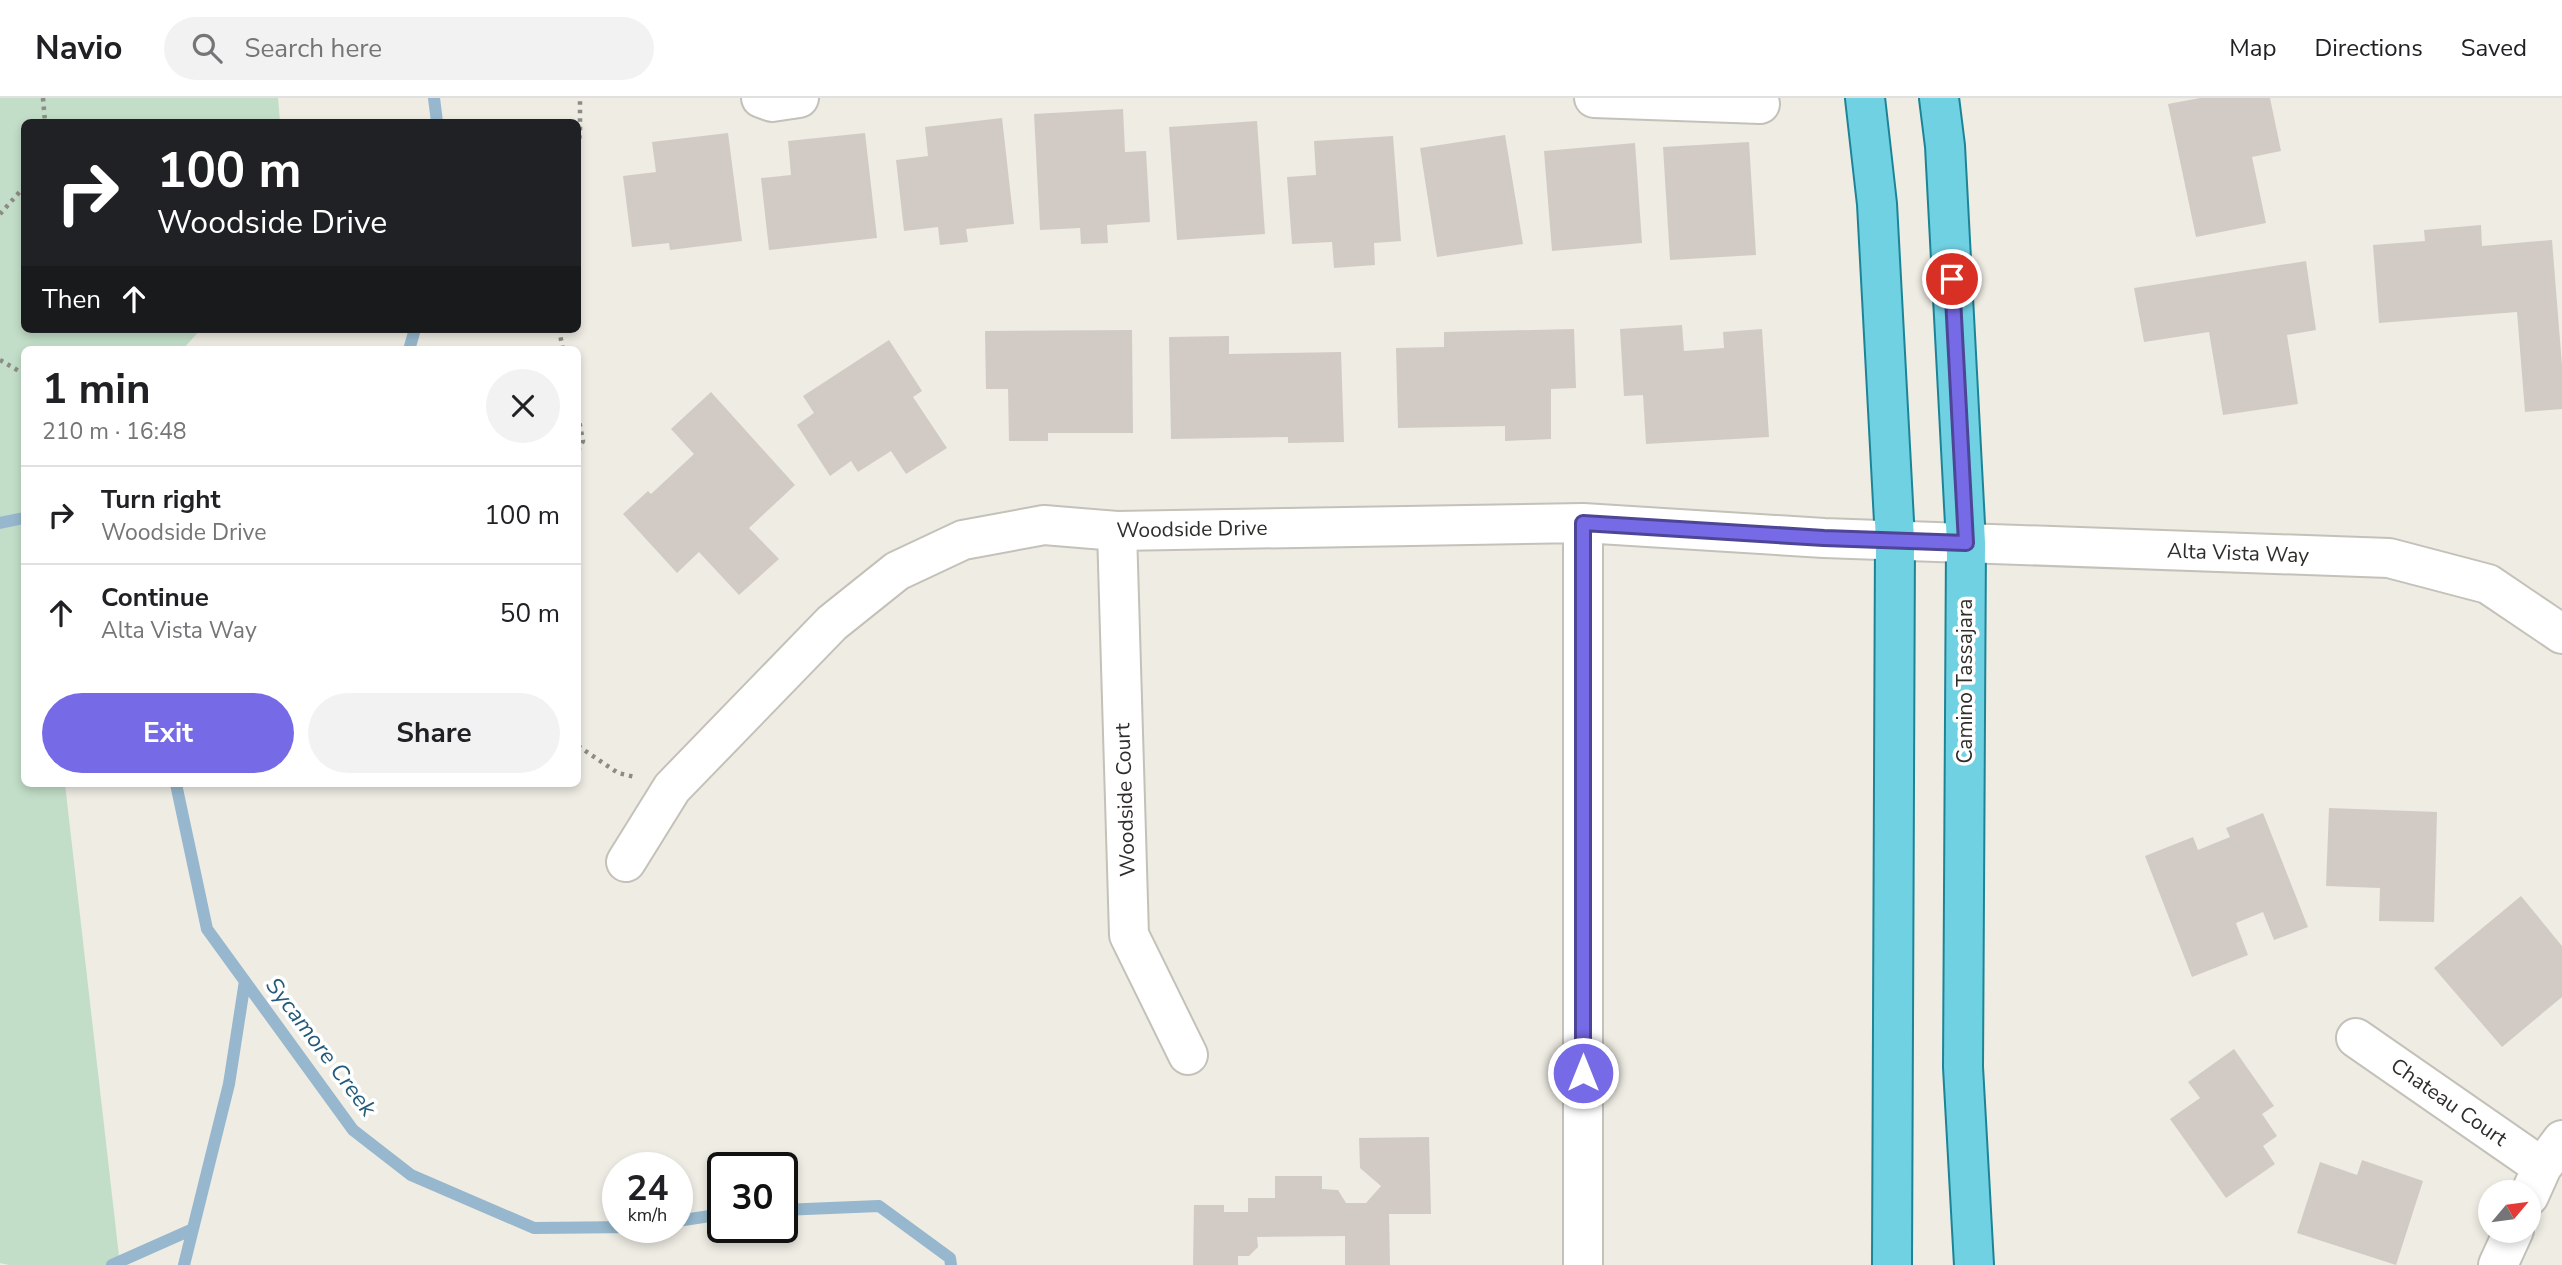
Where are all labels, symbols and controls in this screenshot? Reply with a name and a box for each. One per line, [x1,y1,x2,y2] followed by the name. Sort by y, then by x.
[164,17,654,80] search box
[35,26,122,71] text: Navio
[188,29,226,67] icon: search
[244,31,382,66] text: Search here
[2229,32,2276,64] text: Map
[2314,32,2423,64] text: Directions
[2461,32,2527,64] text: Saved
[157,137,301,204] text: 100 m
[42,147,133,238] icon: right
[157,201,387,244] text: Woodside Drive
[1922,249,1982,309] pin
[1933,260,1971,298] icon: arrive
[115,280,153,318] icon: ahead
[42,282,101,317] text: Then
[42,361,151,418] text: 1 min
[486,369,560,443] button: close
[42,416,187,447] text: 210 m · 16:48
[101,482,220,517] text: Turn right
[42,496,80,534] icon: right
[484,498,560,533] text: 100 m
[1116,514,1268,544] street label: Woodside Drive
[101,517,266,548] text: Woodside Drive
[2166,537,2310,569] street label: Alta Vista Way
[101,580,209,615] text: Continue
[42,594,80,632] icon: ahead
[500,596,560,631] text: 50 m
[1951,599,1979,763] street label: Camino Tassajara
[101,615,257,646] text: Alta Vista Way
[42,693,294,773] button: Exit
[308,693,560,773] button: Share
[1108,722,1142,877] street label: Woodside Court
[258,971,384,1123] water label: Sycamore Creek
[1546,1036,1620,1110] position arrow
[2385,1051,2513,1153] street label: Chateau Court
[707,1152,798,1243] speed limit sign: 30
[626,1165,669,1212] text: 24
[2478,1180,2541,1242] north arrow
[2478,1180,2541,1243] map controls
[628,1203,667,1227] text: km/h

